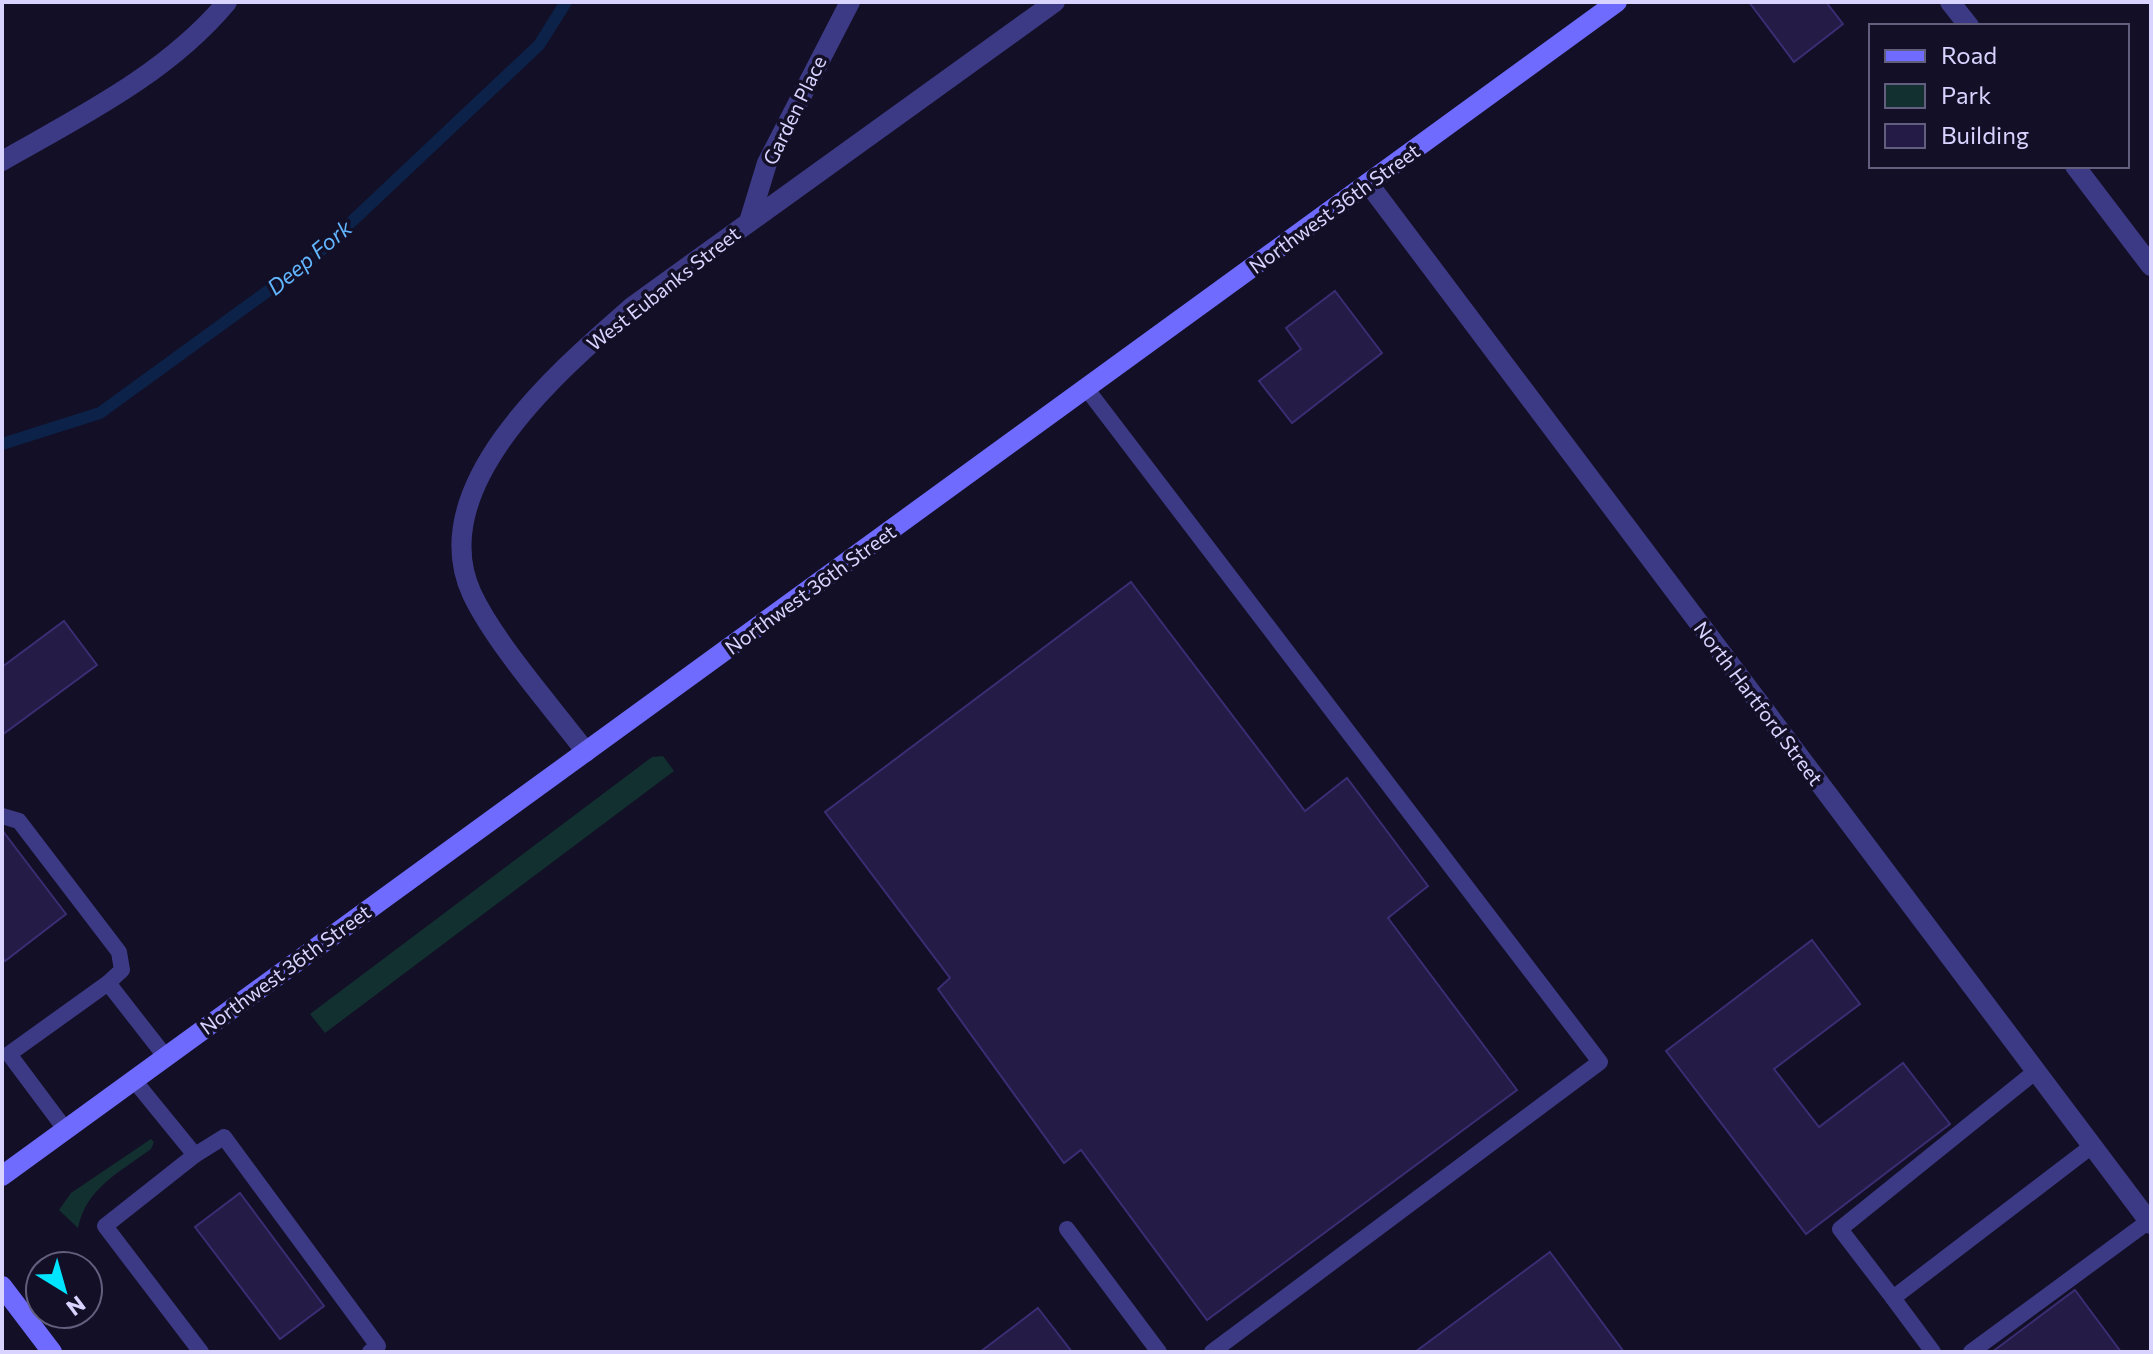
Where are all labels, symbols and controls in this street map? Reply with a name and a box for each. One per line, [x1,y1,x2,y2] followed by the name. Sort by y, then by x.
[1869,24,2129,168] legend
[1941,40,1997,69] text: Road
[757,51,831,169] street label: Garden Place
[1941,80,1991,109] text: Park
[1941,120,2029,149] text: Building
[1244,138,1424,278] street label: Northwest 36th Street
[261,213,358,300] water label: Deep Fork
[582,221,744,355] street label: West Eubanks Street
[720,519,900,659] street label: Northwest 36th Street
[1690,616,1828,790] street label: North Hartford Street
[195,899,375,1039] street label: Northwest 36th Street
[24,1250,104,1330] north arrow
[62,1291,91,1322] text: N

